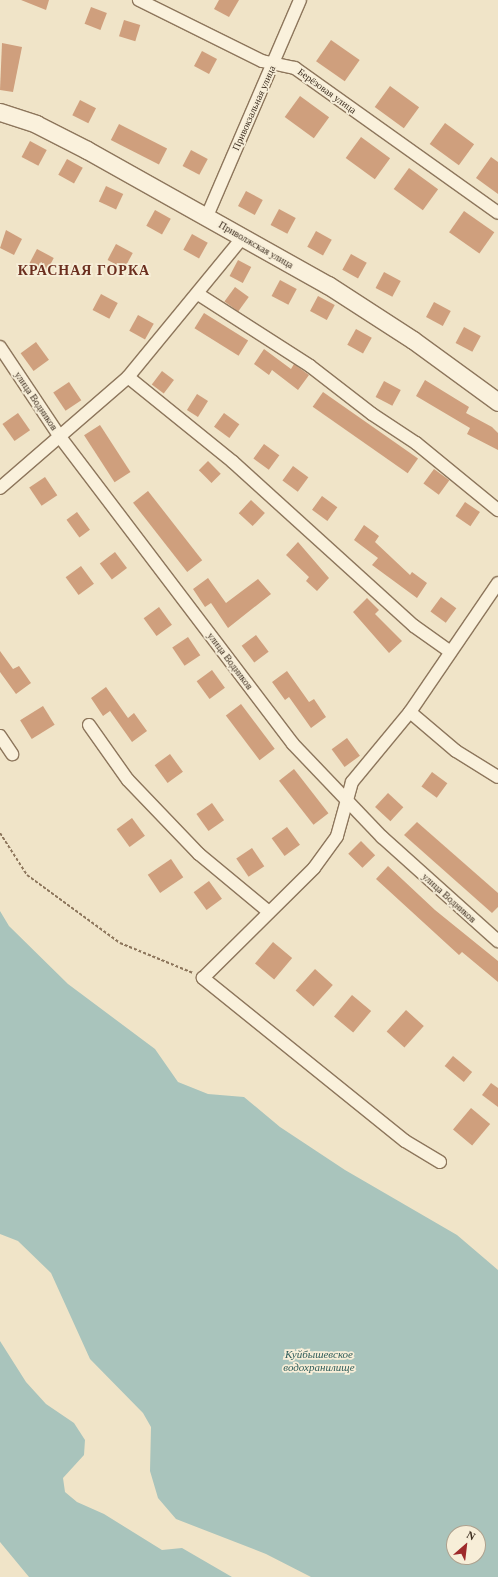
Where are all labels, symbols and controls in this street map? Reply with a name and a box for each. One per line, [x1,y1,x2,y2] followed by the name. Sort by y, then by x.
[230,64,278,152] street label: Привокзальная улица
[295,66,359,116] street label: Берёзовая улица
[217,219,295,271] street label: Приволжская улица
[18,263,150,279] district label: КРАСНАЯ ГОРКА
[12,369,60,433] street label: улица Водников
[205,630,255,692] street label: улица Водников
[420,871,478,925] street label: улица Водников
[283,1348,355,1374] water label: Куйбышевское водохранилище
[446,1525,486,1565] north arrow
[465,1528,477,1542] text: N

